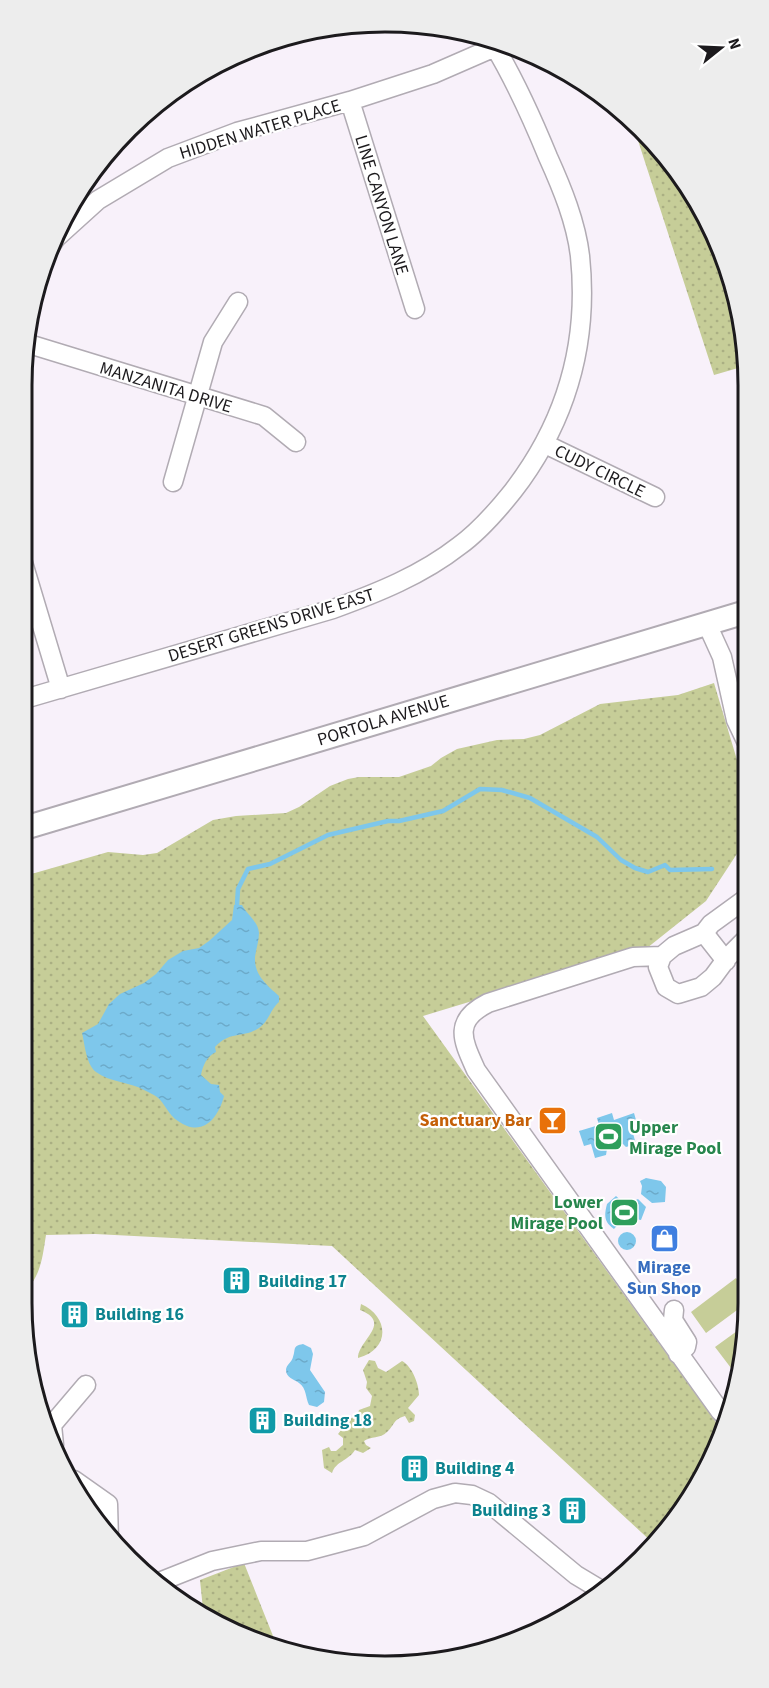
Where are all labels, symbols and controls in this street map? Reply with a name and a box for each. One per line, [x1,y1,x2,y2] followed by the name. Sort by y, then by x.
[691,18,751,78] north arrow
[722,35,746,52] text: N
[176,93,344,166] street label: HIDDEN WATER PLACE
[348,132,415,278] street label: LINE CANYON LANE
[97,355,235,420] street label: MANZANITA DRIVE
[550,439,649,504] street label: CUDY CIRCLE
[165,582,378,669] street label: DESERT GREENS DRIVE EAST
[314,689,452,752] street label: PORTOLA AVENUE
[537,1104,569,1136] bar icon: Sanctuary Bar
[420,1108,533,1133] place label: Sanctuary Bar
[629,1115,722,1161] place label: Upper Mirage Pool
[592,1121,624,1153] sports icon: Upper Mirage Pool
[510,1190,604,1236] place label: Lower Mirage Pool
[608,1196,640,1228] sports icon: Lower Mirage Pool
[648,1222,680,1254] shop icon: Mirage Sun Shop
[627,1255,701,1301] place label: Mirage Sun Shop
[221,1265,253,1297] building icon: Building 17
[258,1269,347,1294] place label: Building 17
[58,1298,90,1330] building icon: Building 16
[95,1302,184,1327] place label: Building 16
[246,1404,278,1436] building icon: Building 18
[283,1408,372,1433] place label: Building 18
[398,1452,430,1484] building icon: Building 4
[435,1456,515,1481] place label: Building 4
[556,1494,588,1526] building icon: Building 3
[471,1498,551,1523] place label: Building 3

